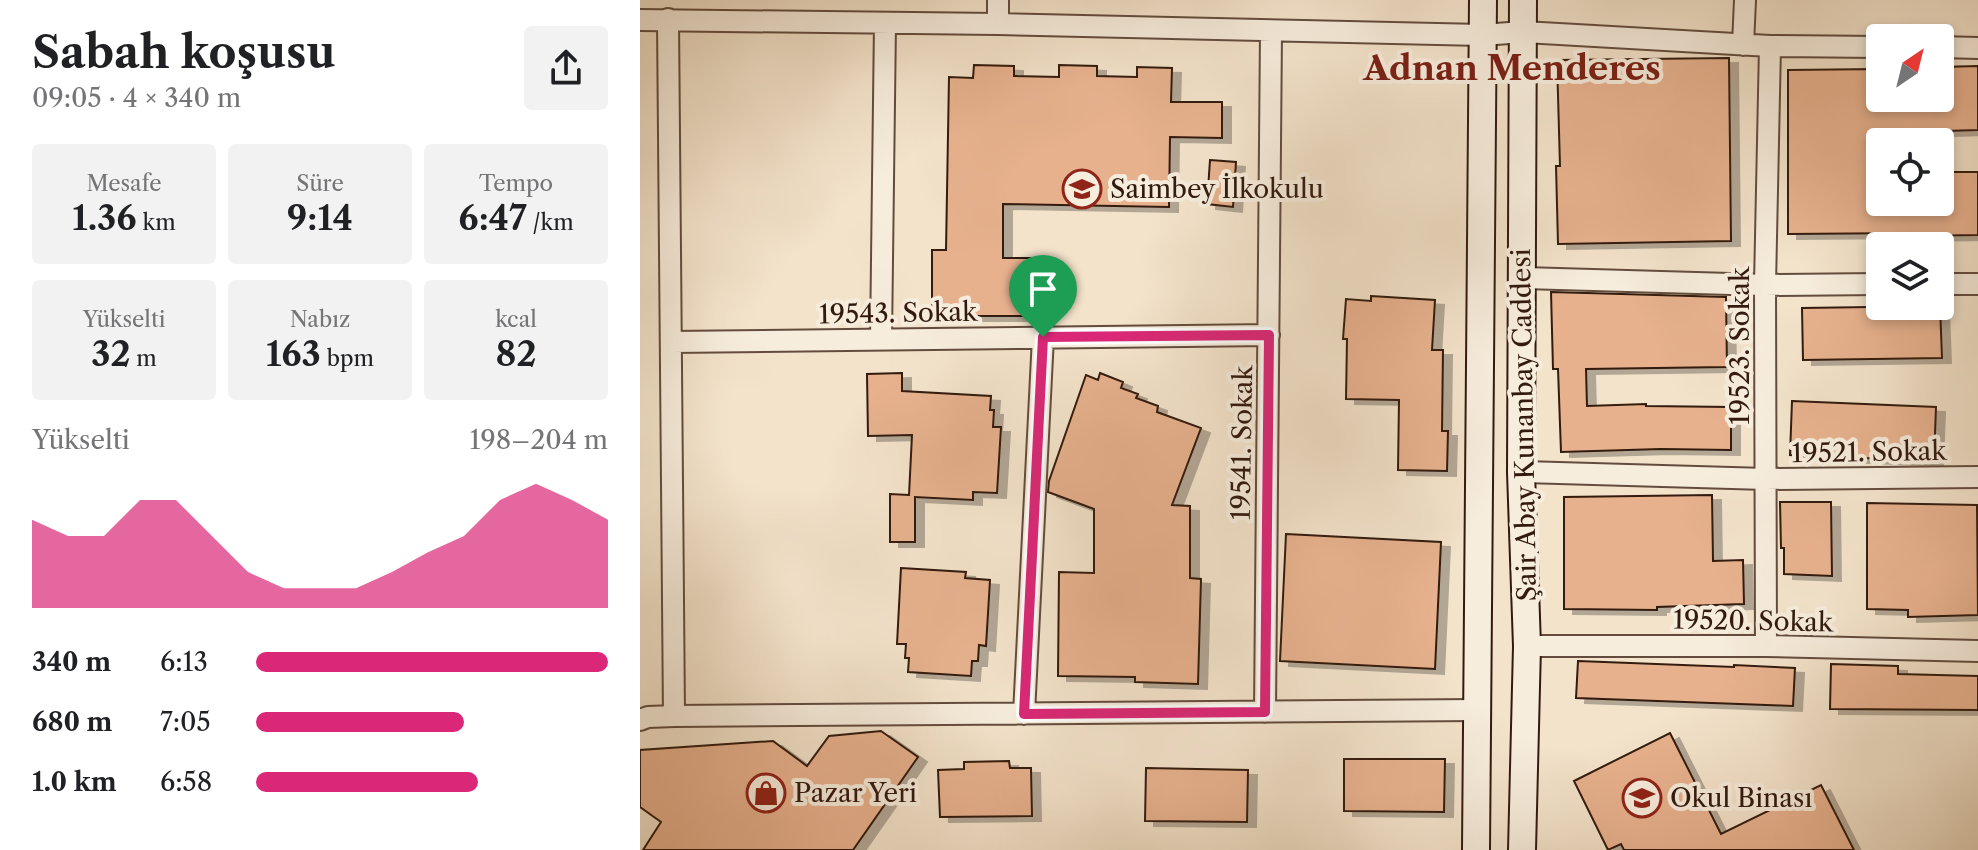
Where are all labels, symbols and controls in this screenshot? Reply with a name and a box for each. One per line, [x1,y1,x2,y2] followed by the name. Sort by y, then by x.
[1866,24,1954,112] north arrow
[1866,24,1954,320] map controls
[32,25,336,79] text: Sabah koşusu
[524,26,608,110] button: share
[1362,47,1661,89] district label: Adnan Menderes
[32,82,241,114] text: 09:05 · 4 × 340 m
[1866,128,1954,216] button: locate
[1061,168,1103,210] school or university icon: Saimbey İlkokulu
[86,170,162,197] text: Mesafe
[296,170,344,197] text: Süre
[479,170,553,197] text: Tempo
[1110,173,1324,205] place label: Saimbey İlkokulu
[72,197,137,239] text: 1.36
[287,197,353,239] text: 9:14
[458,197,527,239] text: 6:47
[137,209,176,236] text: km
[527,209,574,236] text: /km
[1866,232,1954,320] button: layers
[1505,248,1543,602] street label: Şair Abay Kunanbay Caddesi
[1009,255,1077,337] pin
[1724,266,1756,425] street label: 19523. Sokak
[1021,267,1065,311] icon: arrive
[819,296,978,330] street label: 19543. Sokak
[83,306,165,333] text: Yükselti
[290,306,350,333] text: Nabız
[495,306,537,333] text: kcal
[91,333,130,375] text: 32
[266,333,321,375] text: 163
[495,333,537,375] text: 82
[130,345,157,372] text: m
[321,345,374,372] text: bpm
[1225,364,1259,521] street label: 19541. Sokak
[32,424,130,456] text: Yükselti
[469,424,608,456] text: 198–204 m
[1791,435,1948,469] street label: 19521. Sokak
[1673,604,1834,638] street label: 19520. Sokak
[32,646,111,678] text: 340 m
[160,646,208,678] text: 6:13
[32,706,113,738] text: 680 m
[160,706,211,738] text: 7:05
[32,766,117,798] text: 1.0 km
[160,766,212,798] text: 6:58
[745,772,787,814] shop icon: Pazar Yeri
[794,777,917,809] place label: Pazar Yeri
[1621,777,1663,819] school or university icon: Okul Binası
[1670,782,1812,814] place label: Okul Binası

